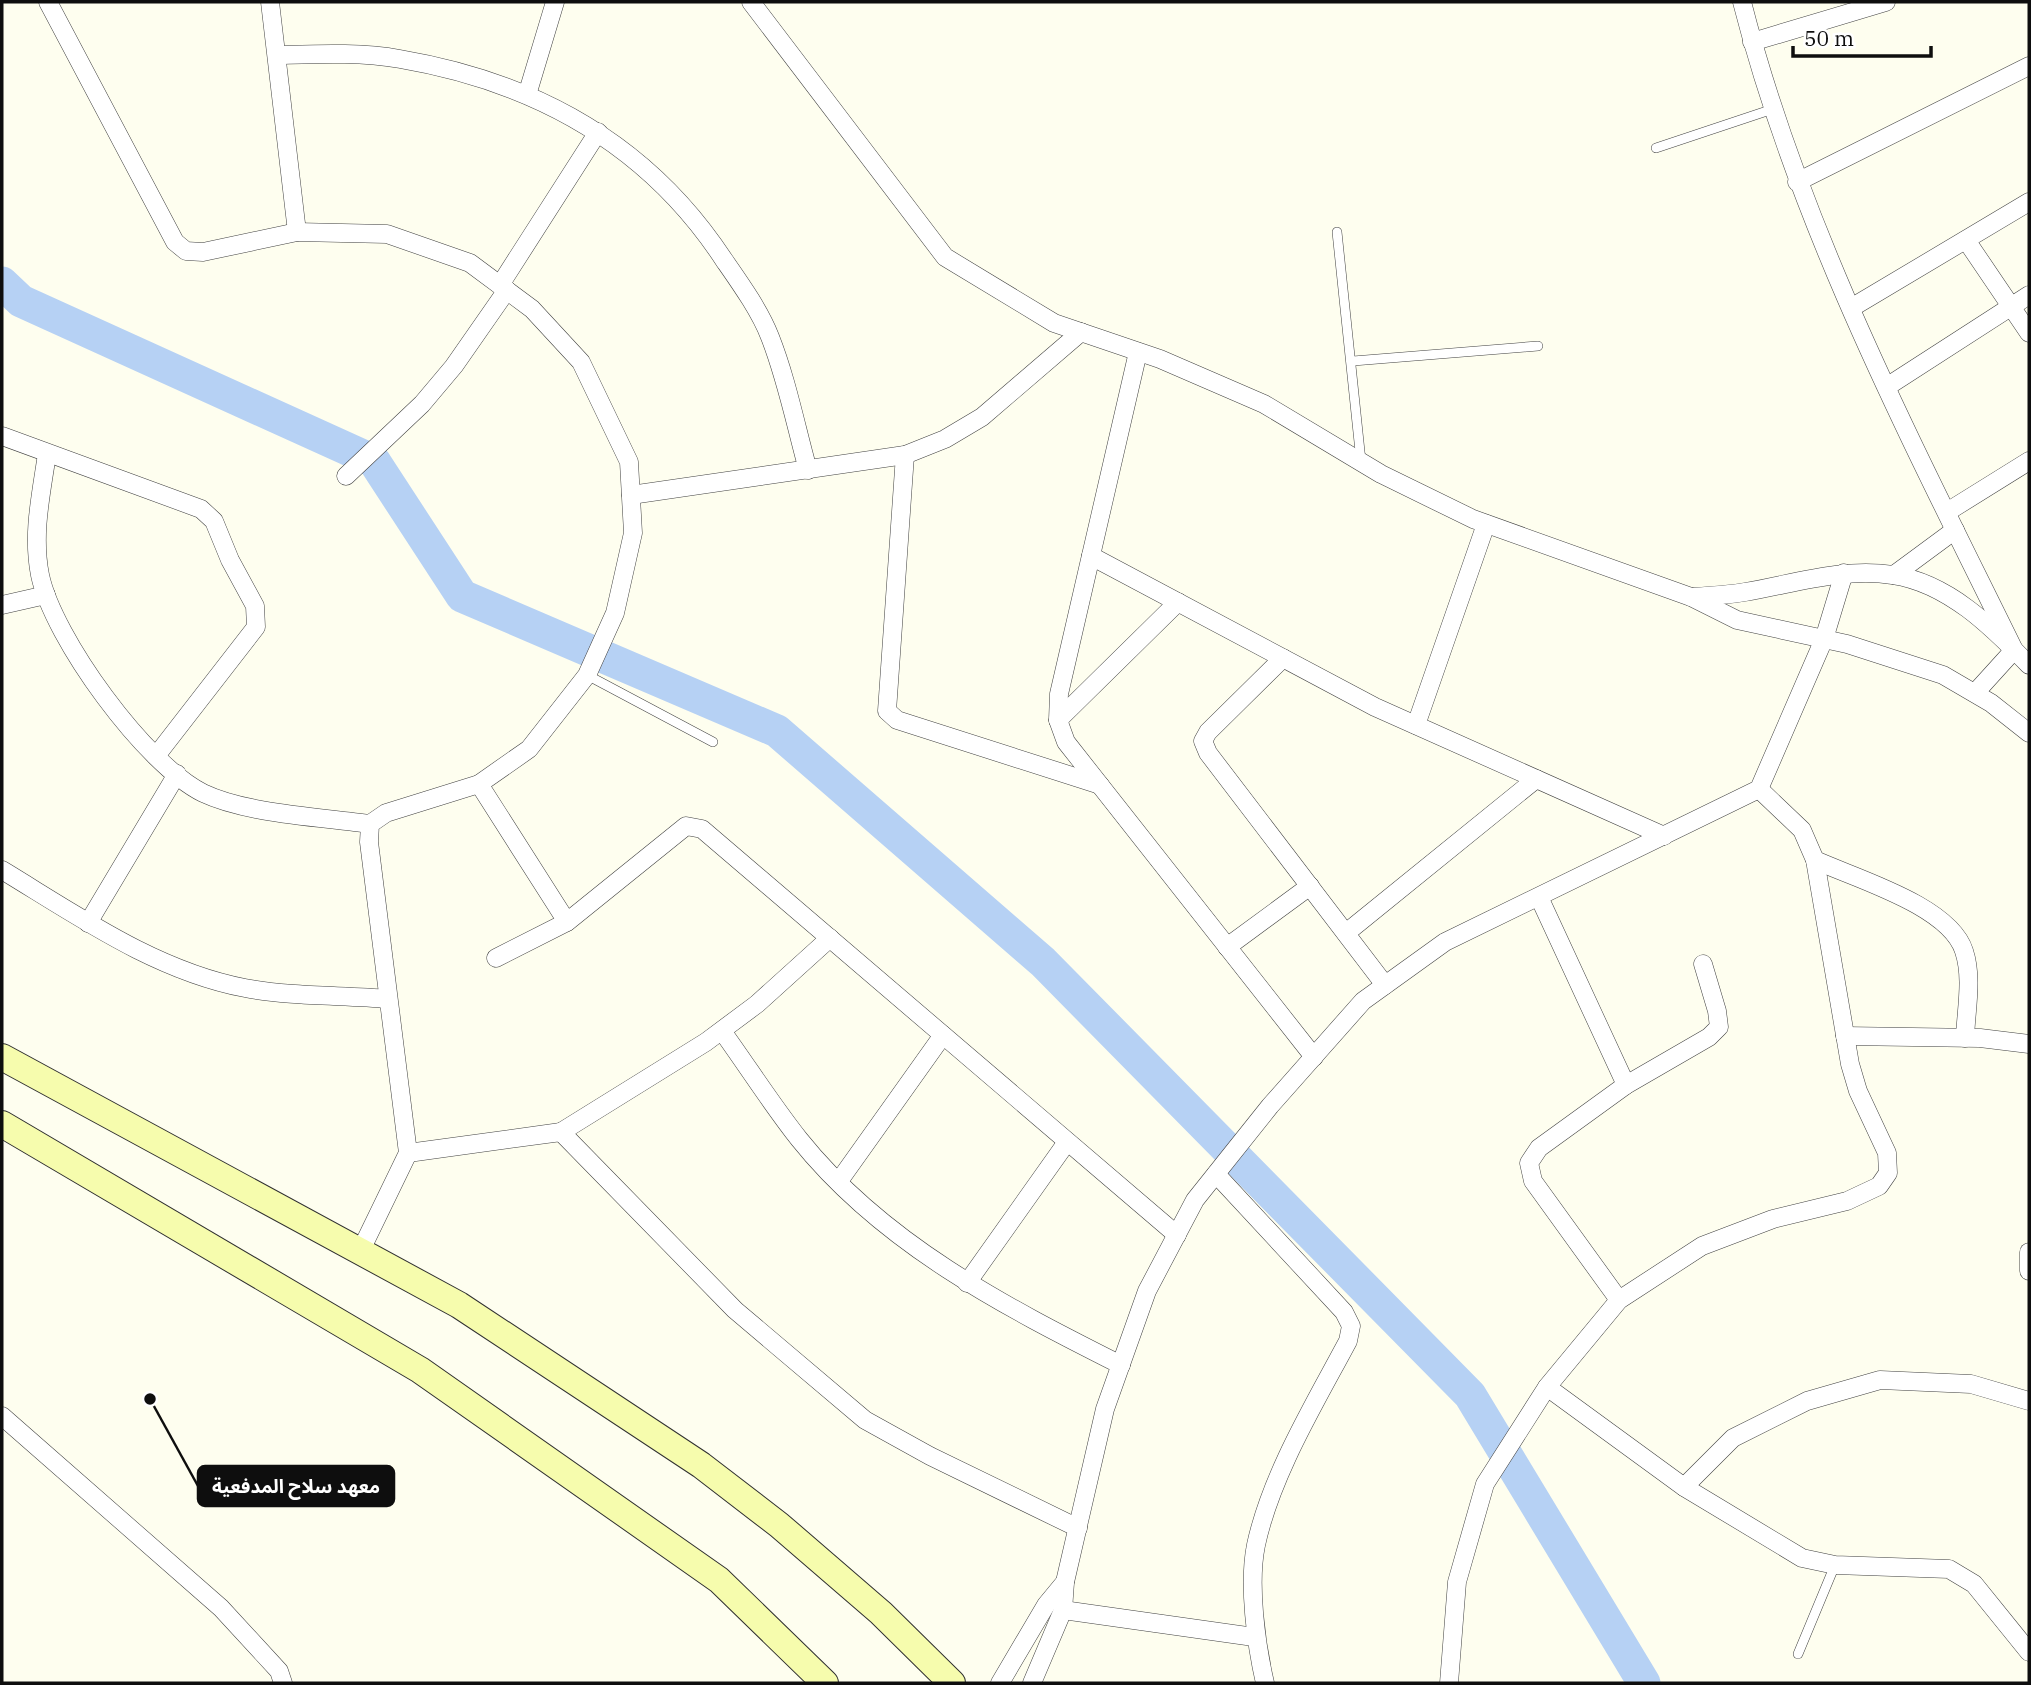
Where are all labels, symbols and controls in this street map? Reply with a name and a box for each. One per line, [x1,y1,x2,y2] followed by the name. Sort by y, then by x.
[1793,14,1931,58] scale bar
[1804,24,1854,52] text: 50 m
[198,1466,394,1506] callout: معهد سلاح المدفعية
[212,1474,380,1500] text: معهد سلاح المدفعية

